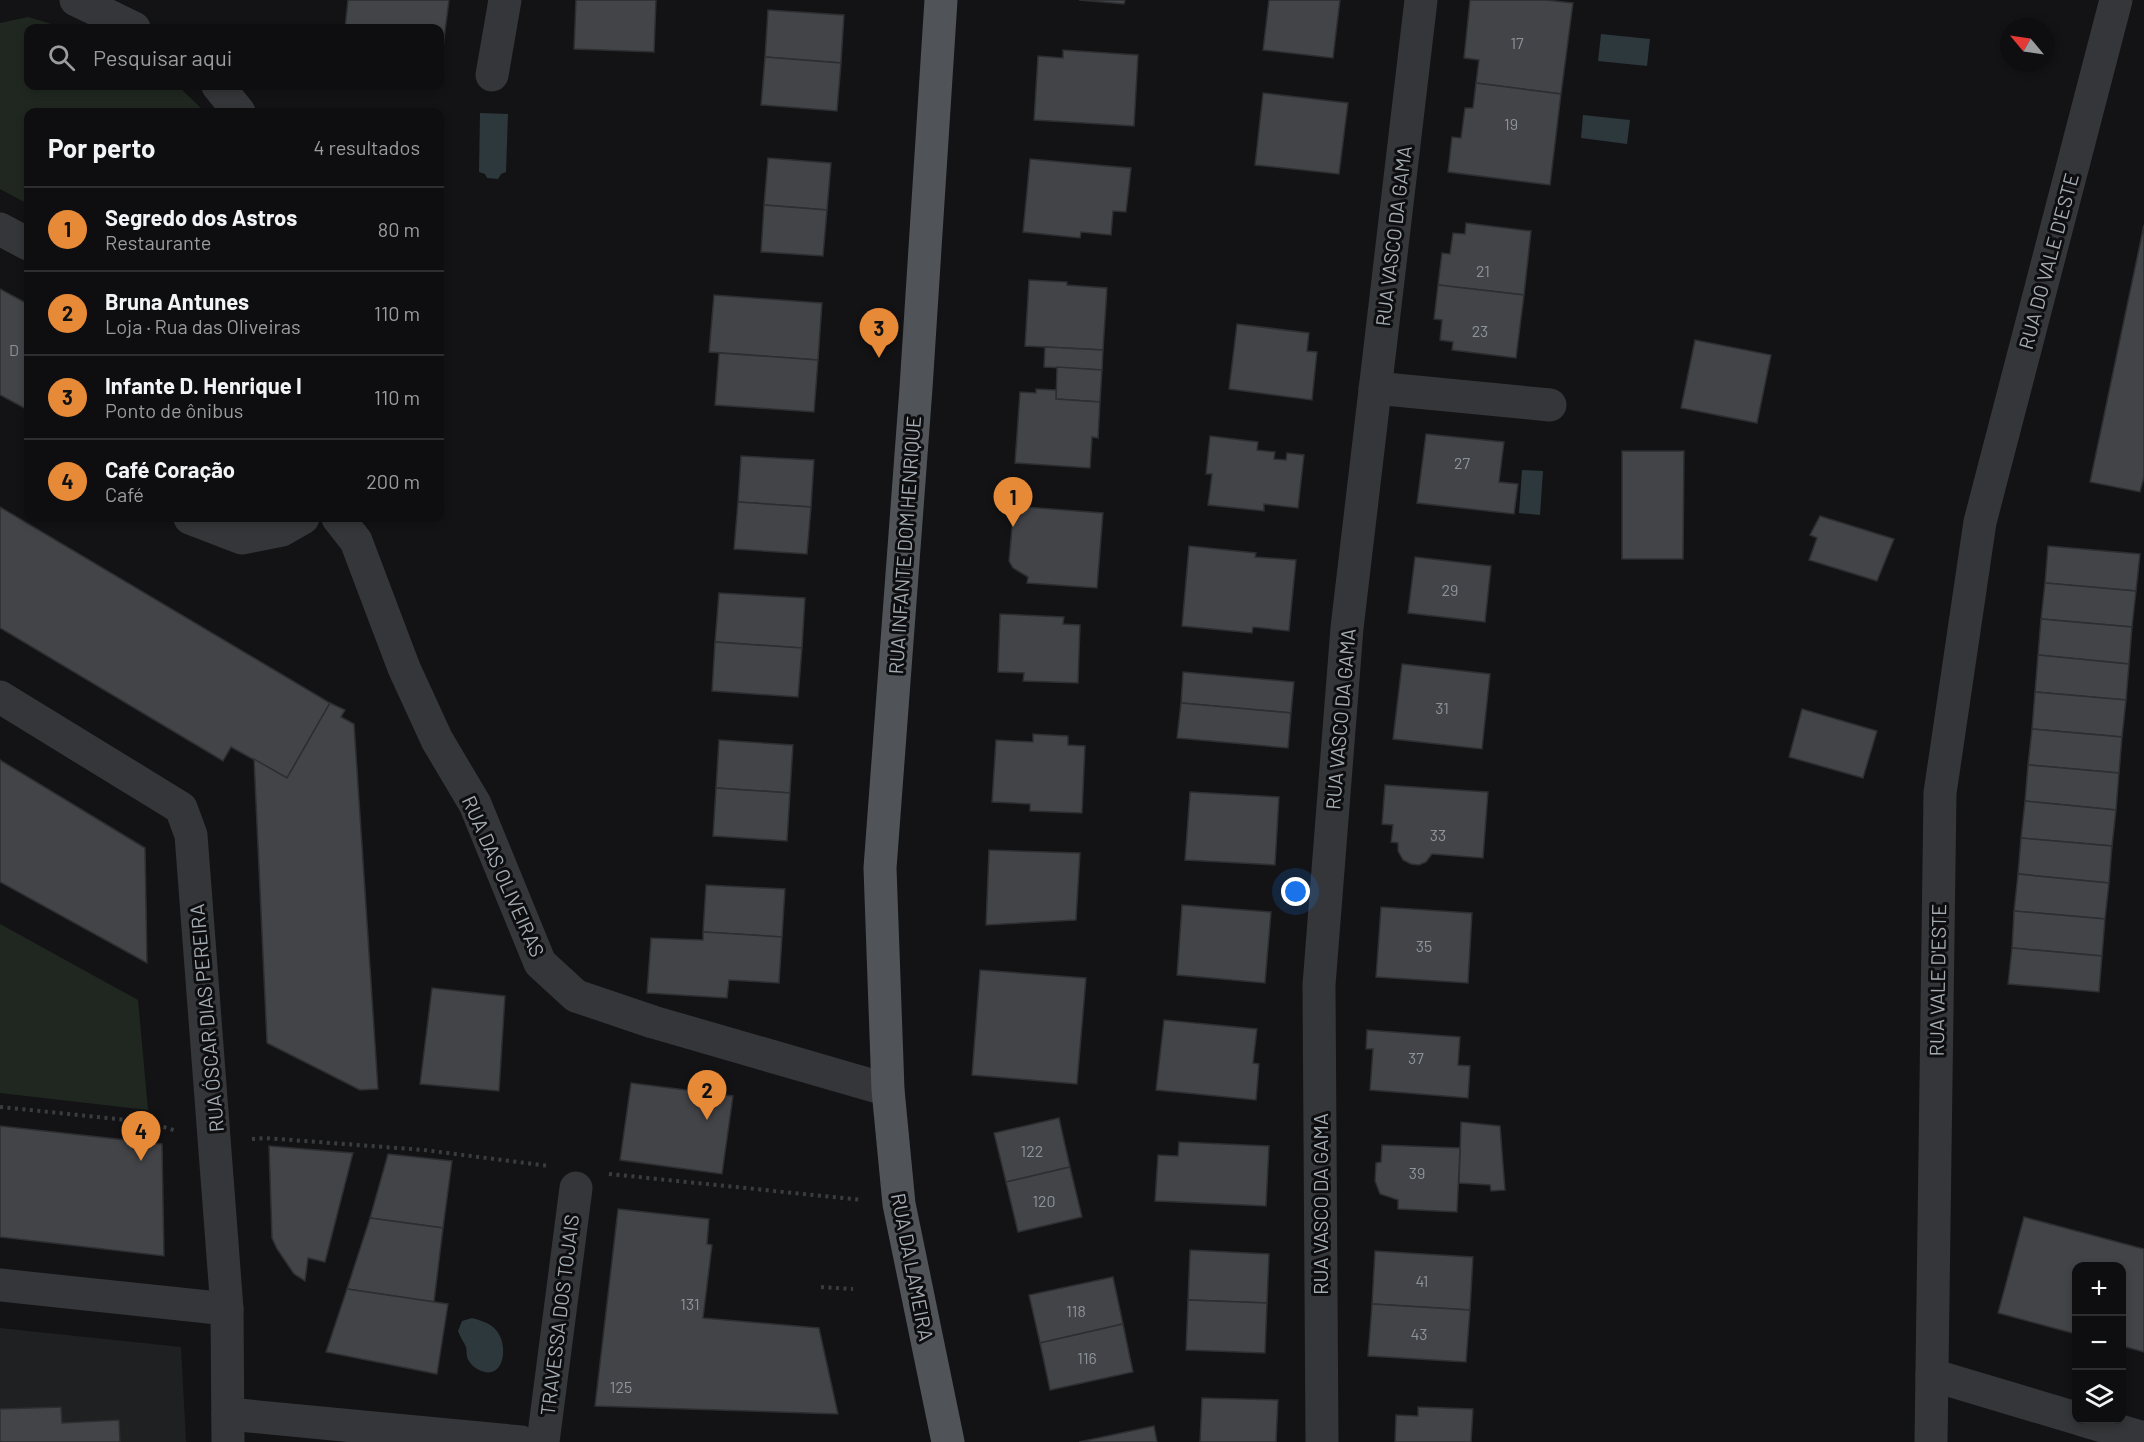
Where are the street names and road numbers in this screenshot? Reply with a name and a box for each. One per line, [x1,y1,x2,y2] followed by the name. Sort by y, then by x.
[1370,144,1416,328] street label: RUA VASCO DA GAMA
[2013,170,2083,352] street label: RUA DO VALE D'ESTE
[883,415,925,675] street label: RUA INFANTE DOM HENRIQUE
[1320,627,1360,811] street label: RUA VASCO DA GAMA
[458,792,550,960] street label: RUA DAS OLIVEIRAS
[184,903,228,1133] street label: RUA ÓSCAR DIAS PEREIRA
[1924,904,1950,1056] street label: RUA VALE D'ESTE
[1308,1113,1332,1295] street label: RUA VASCO DA GAMA
[887,1191,939,1343] street label: RUA DA LAMEIRA
[535,1213,583,1417] street label: TRAVESSA DOS TOJAIS

